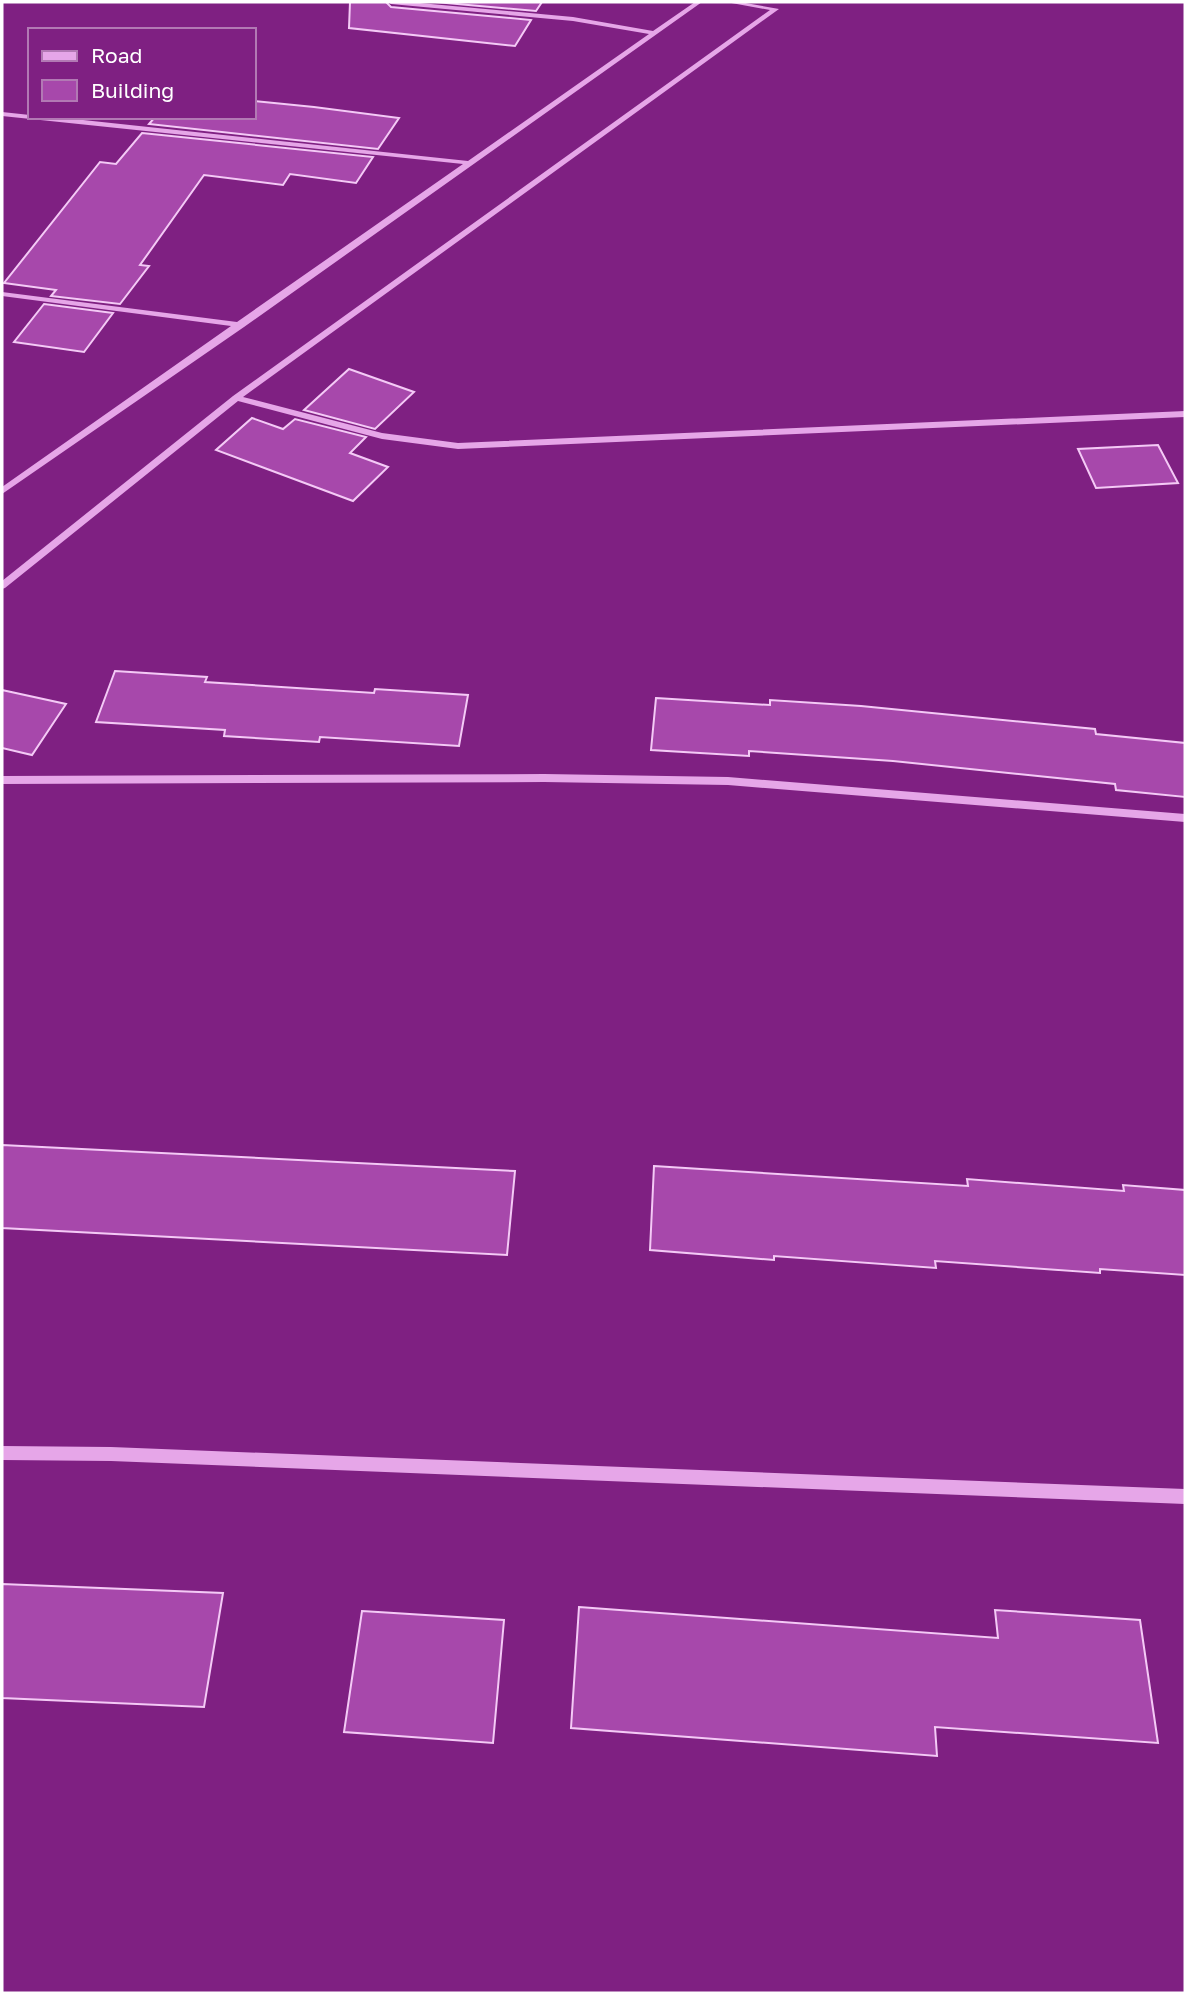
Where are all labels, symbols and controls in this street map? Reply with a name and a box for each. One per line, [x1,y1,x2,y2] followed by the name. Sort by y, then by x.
[28,28,256,119] legend
[91,42,142,68] text: Road
[91,77,174,103] text: Building

